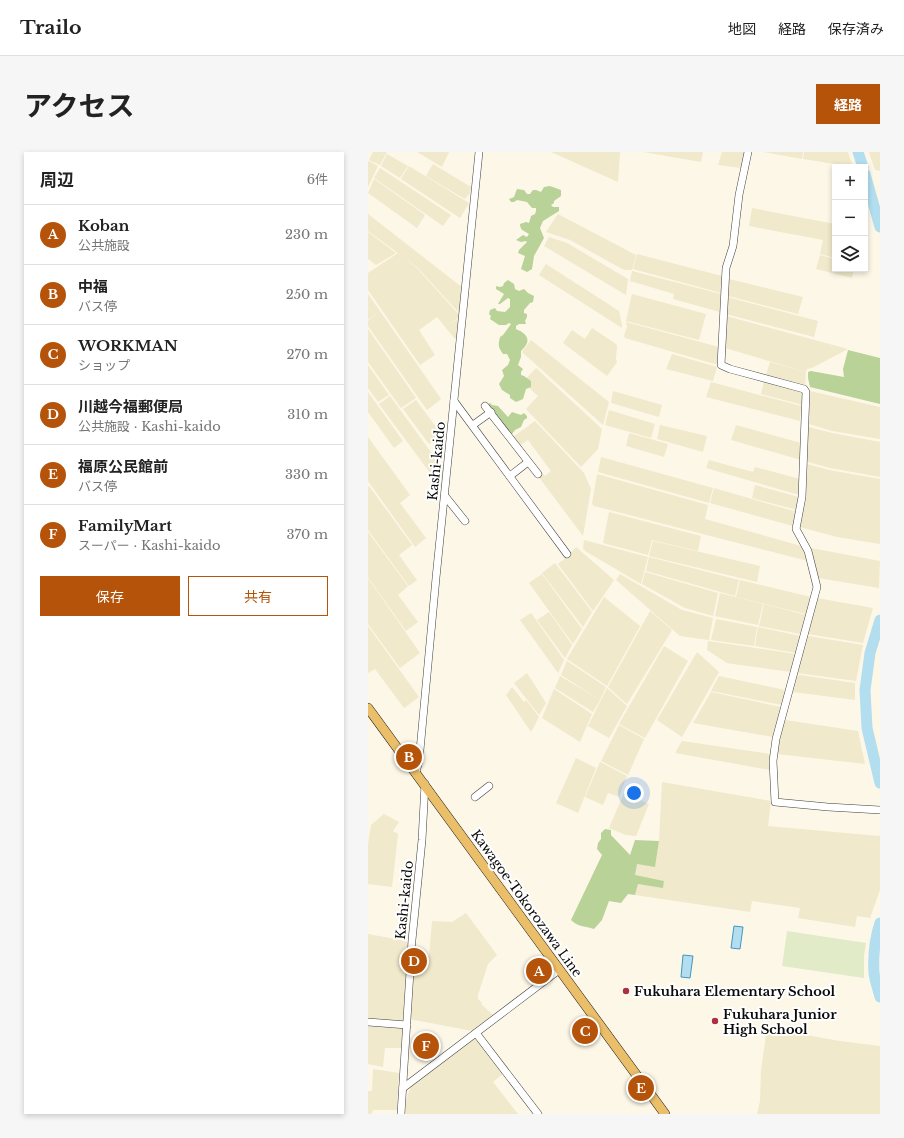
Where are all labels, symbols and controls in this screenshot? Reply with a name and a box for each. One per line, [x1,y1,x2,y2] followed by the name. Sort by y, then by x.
[20,16,82,39] text: Trailo
[728,20,756,38] text: 地図
[778,20,806,38] text: 経路
[828,20,884,38] text: 保存済み
[816,84,880,124] button: 経路
[24,89,135,124] text: アクセス
[832,164,868,272] map controls
[832,164,868,200] button: +
[40,170,74,191] text: 周辺
[307,171,328,188] text: 6件
[832,200,868,236] button: −
[78,216,129,235] text: Koban
[48,226,58,243] text: A
[285,226,328,243] text: 230 m
[832,236,868,272] button: layers
[78,237,130,254] text: 公共施設
[78,277,108,296] text: 中福
[48,286,58,303] text: B
[286,286,328,303] text: 250 m
[78,298,117,315] text: バス停
[78,336,178,355] text: WORKMAN
[48,346,58,363] text: C
[287,346,328,363] text: 270 m
[78,357,130,374] text: ショップ
[78,397,183,416] text: 川越今福郵便局
[47,406,59,423] text: D
[287,406,328,423] text: 310 m
[78,418,221,435] text: 公共施設 · Kashi-kaido
[424,421,449,502] street label: Kashi-kaido
[78,457,168,476] text: 福原公民館前
[48,466,58,483] text: E
[285,466,328,483] text: 330 m
[78,478,117,495] text: バス停
[78,516,172,535] text: FamilyMart
[49,526,57,543] text: F
[287,526,328,543] text: 370 m
[78,537,221,554] text: スーパー · Kashi-kaido
[40,576,180,616] button: 保存
[188,576,328,616] button: 共有
[396,742,422,772] pin: B
[624,783,644,803] your location
[467,826,586,980] street label: Kawagoe-Tokorozawa Line
[392,860,417,941] street label: Kashi-kaido
[401,946,427,976] pin: D
[526,956,552,986] pin: A
[634,983,836,1000] place label: Fukuhara Elementary School
[621,986,631,996] marker: Fukuhara Elementary School
[723,1006,837,1038] place label: Fukuhara Junior High School
[572,1016,598,1046] pin: C
[710,1016,720,1026] marker: Fukuhara Junior High School
[413,1031,439,1061] pin: F
[628,1073,654,1103] pin: E

